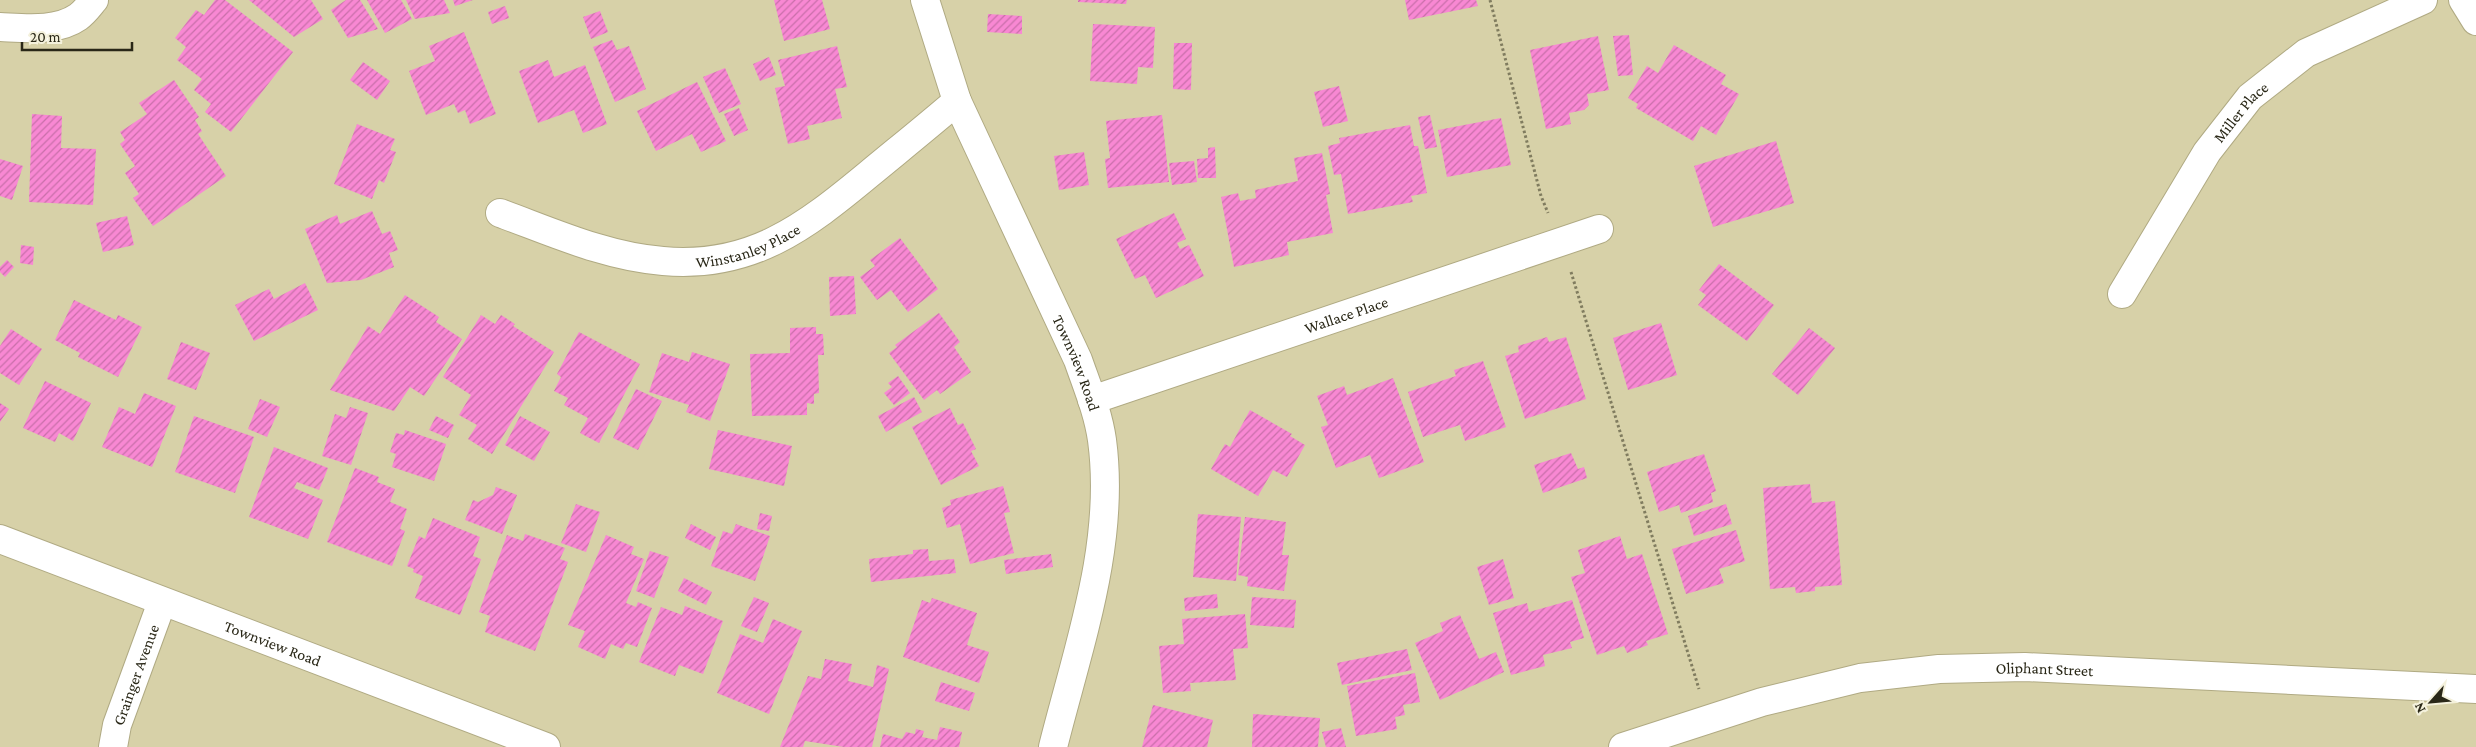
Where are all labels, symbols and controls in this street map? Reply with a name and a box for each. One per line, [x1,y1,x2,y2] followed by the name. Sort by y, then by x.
[22,20,132,52] scale bar
[30,29,61,45] text: 20 m
[2210,78,2271,145] street label: Miller Place
[695,220,803,270] street label: Winstanley Place
[1302,292,1390,336] street label: Wallace Place
[1050,312,1104,413] street label: Townview Road
[222,617,324,669] street label: Townview Road
[109,622,162,727] street label: Grainger Avenue
[1995,658,2094,679] street label: Oliphant Street
[2406,677,2456,727] north arrow
[2410,700,2429,716] text: N

